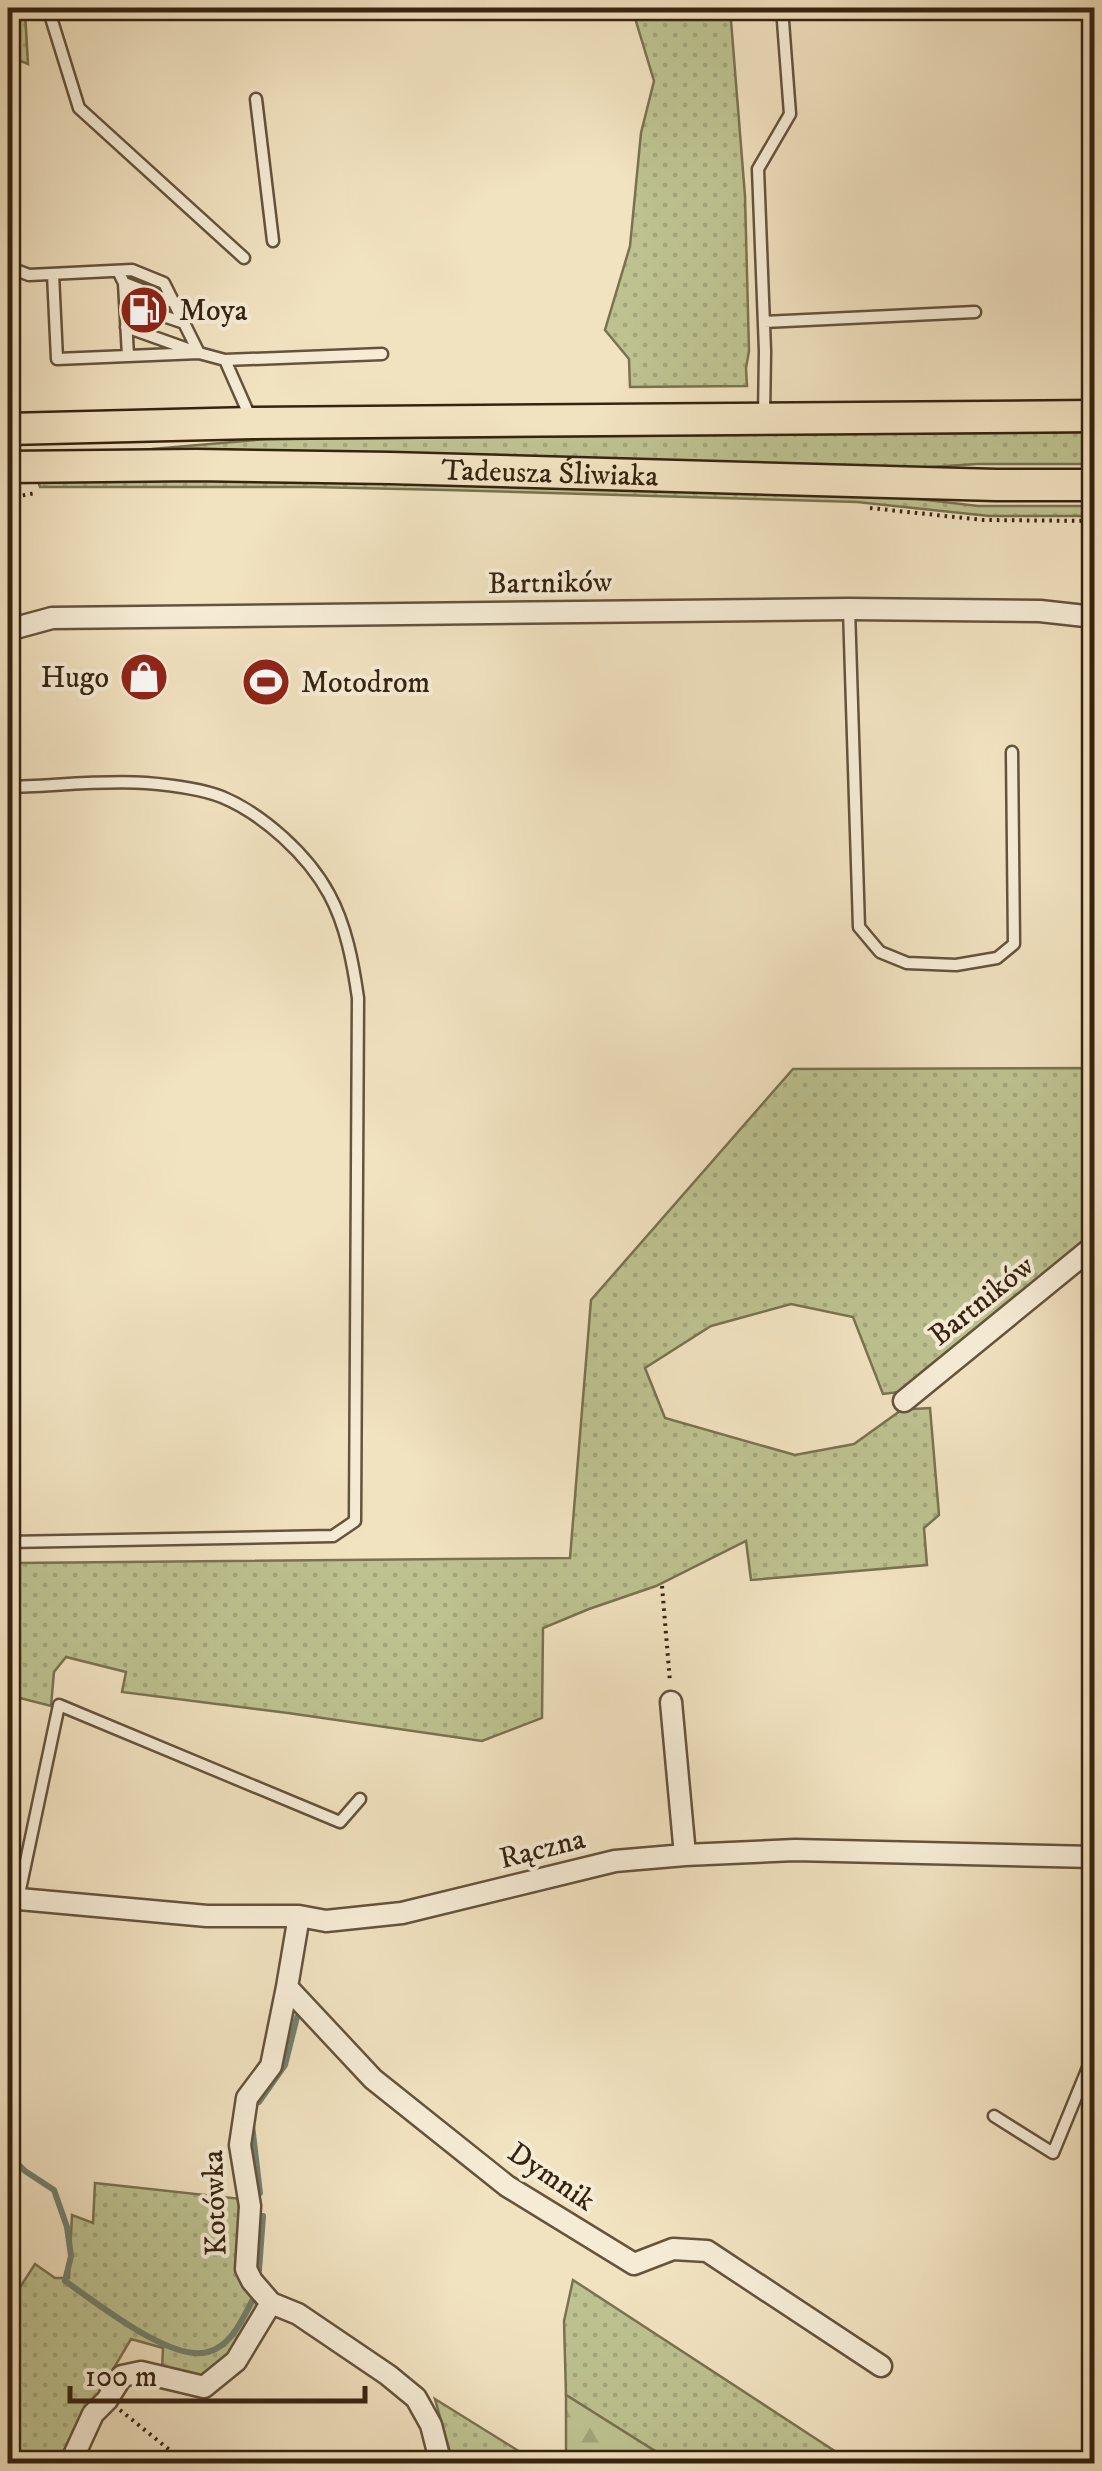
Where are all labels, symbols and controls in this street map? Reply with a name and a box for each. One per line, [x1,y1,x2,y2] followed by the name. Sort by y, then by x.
[118,284,170,336] fuel station icon: Moya
[179,293,248,330] place label: Moya
[441,452,659,496] street label: Tadeusza Śliwiaka
[488,564,612,603] street label: Bartników
[118,651,170,703] shop icon: Hugo
[240,656,292,708] sports icon: Motodrom
[41,660,109,697] place label: Hugo
[301,665,430,702] place label: Motodrom
[922,1248,1042,1355] street label: Bartników
[496,1821,589,1878] street label: Rączna
[500,2135,602,2220] street label: Dymnik
[195,2149,236,2257] street label: Kotówka
[70,2341,365,2403] scale bar
[85,2359,157,2396] text: 100 m

